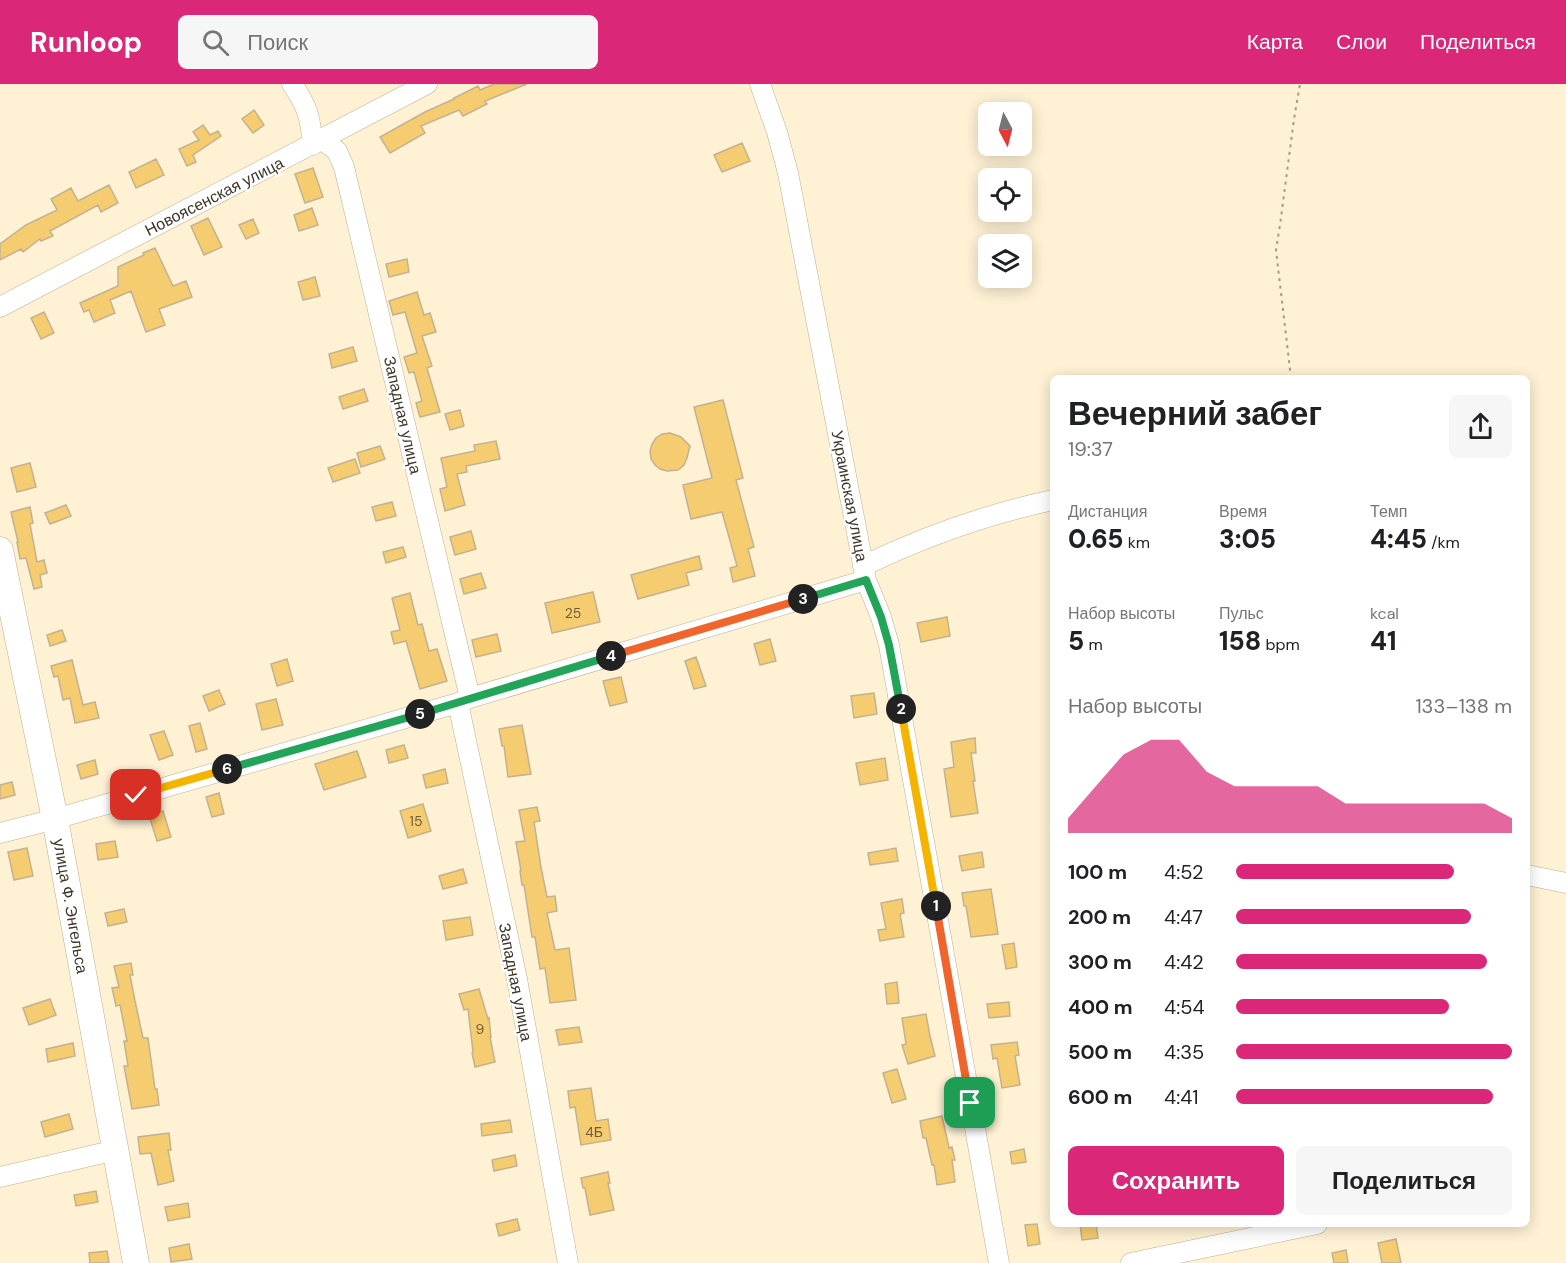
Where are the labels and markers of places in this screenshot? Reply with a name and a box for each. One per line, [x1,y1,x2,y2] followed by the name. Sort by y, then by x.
[788,584,818,614] pin: 3
[596,641,626,671] pin: 4
[886,694,916,724] pin: 2
[405,699,435,729] pin: 5
[212,754,242,784] pin: 6
[110,769,161,820] pin
[921,891,951,921] pin: 1
[944,1077,995,1128] pin

